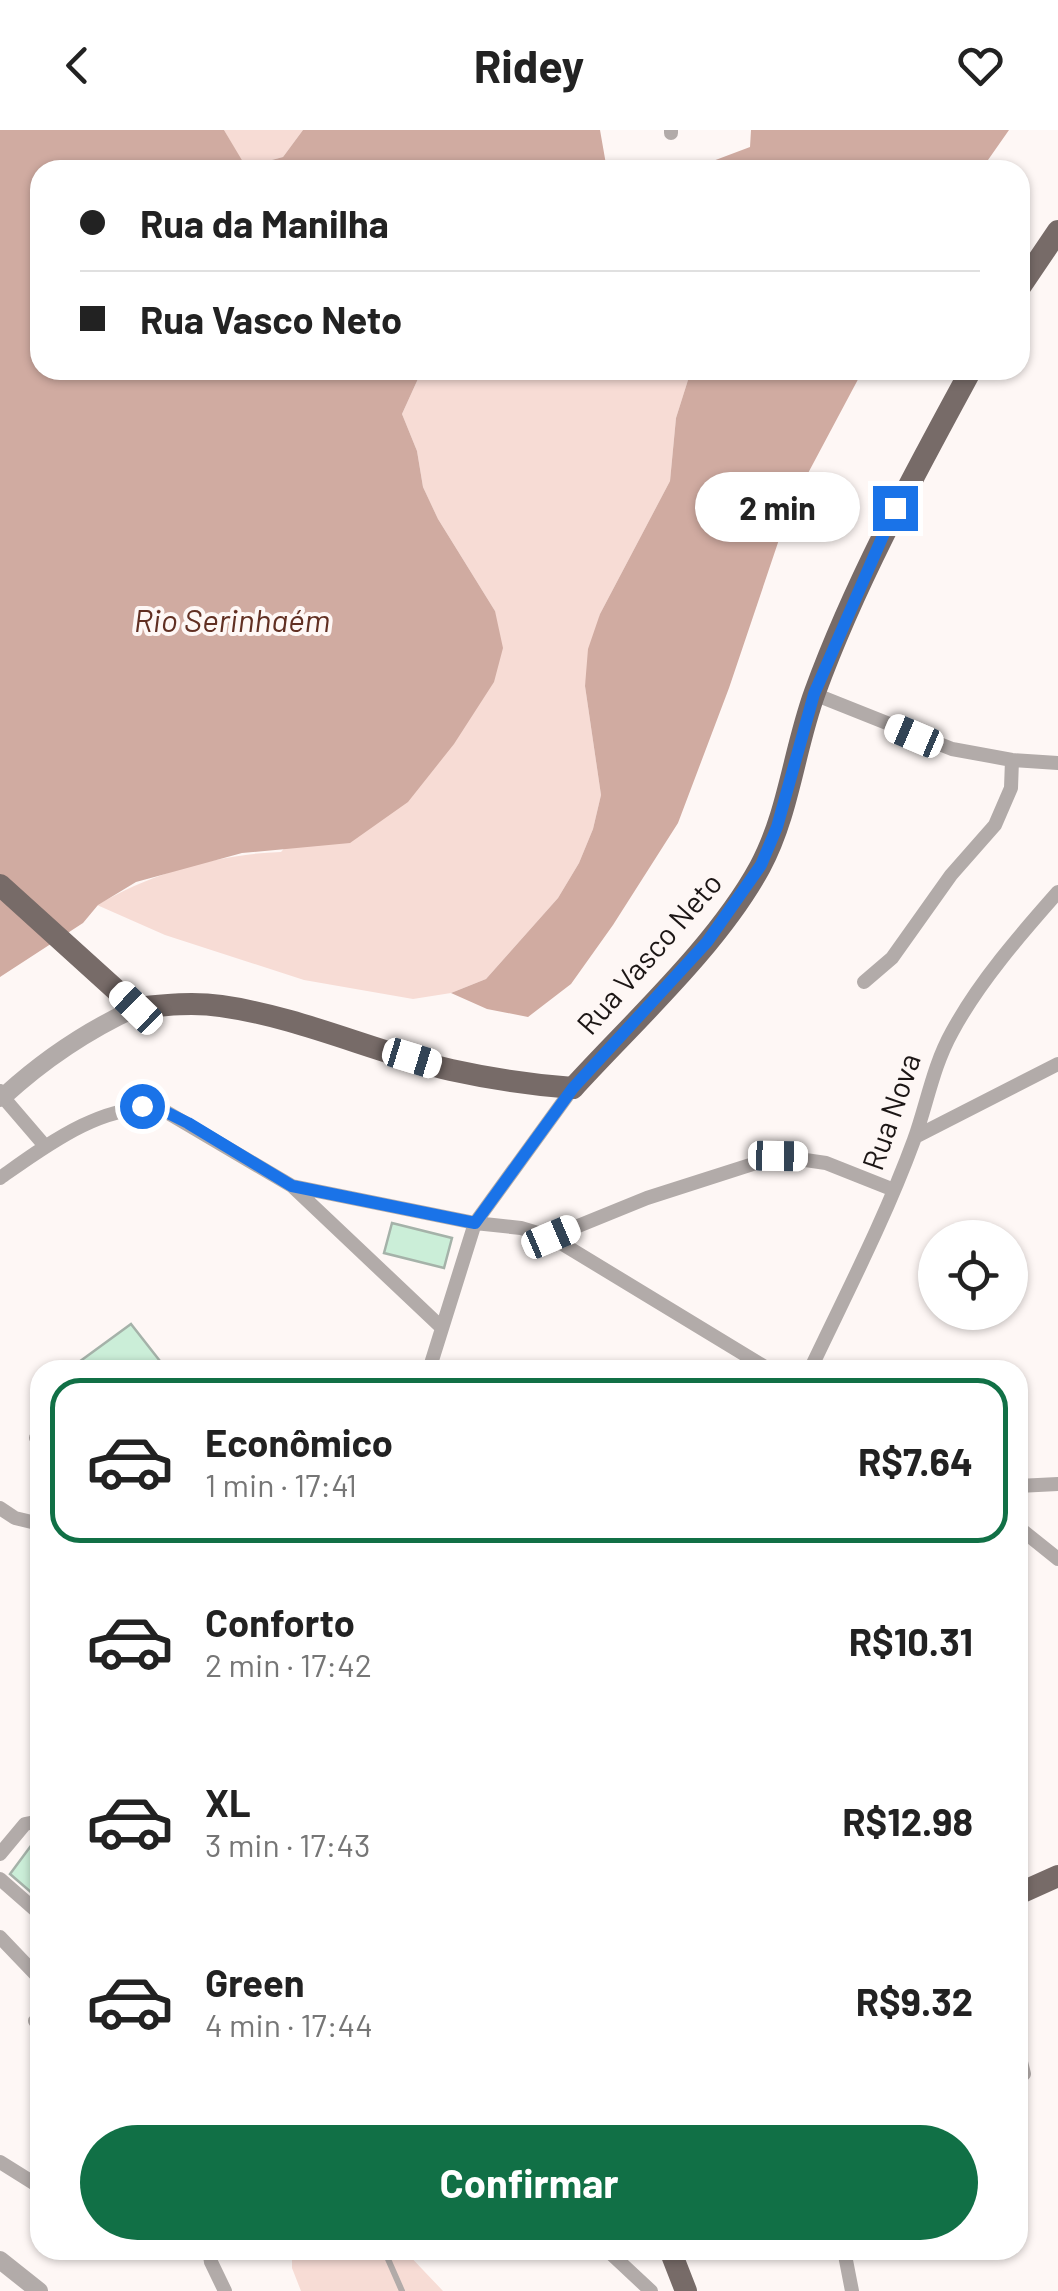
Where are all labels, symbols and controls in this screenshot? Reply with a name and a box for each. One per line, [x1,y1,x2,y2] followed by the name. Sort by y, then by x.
[50,38,105,93] icon: back
[474,38,584,92] text: Ridey
[953,38,1008,93] icon: heart
[140,200,389,246] text: Rua da Manilha
[140,296,402,342] text: Rua Vasco Neto
[695,473,860,543] callout: 2 min
[873,486,918,531] route end
[739,488,816,526] text: 2 min
[134,600,330,638] water label: Rio Serinhaém
[881,710,947,762] car
[568,864,729,1041] street label: Rua Vasco Neto
[104,976,168,1040] car
[379,1035,445,1081] car
[853,1048,927,1174] street label: Rua Nova
[120,1084,165,1129] route start
[748,1140,808,1172] car
[518,1211,584,1263] car
[918,1220,1028,1330] map controls
[918,1220,1028,1330] button: locate
[85,1416,175,1506] icon: car
[205,1419,393,1465] text: Econômico
[858,1438,973,1484] text: R$7.64
[205,1465,357,1503] text: 1 min · 17:41
[85,1596,175,1686] icon: car
[205,1599,355,1645] text: Conforto
[849,1618,973,1664] text: R$10.31
[205,1645,372,1683] text: 2 min · 17:42
[85,1776,175,1866] icon: car
[205,1779,251,1825] text: XL
[842,1798,973,1844] text: R$12.98
[205,1825,371,1863] text: 3 min · 17:43
[85,1956,175,2046] icon: car
[205,1959,305,2005] text: Green
[856,1978,973,2024] text: R$9.32
[205,2005,373,2043] text: 4 min · 17:44
[80,2125,978,2240] button: Confirmar

